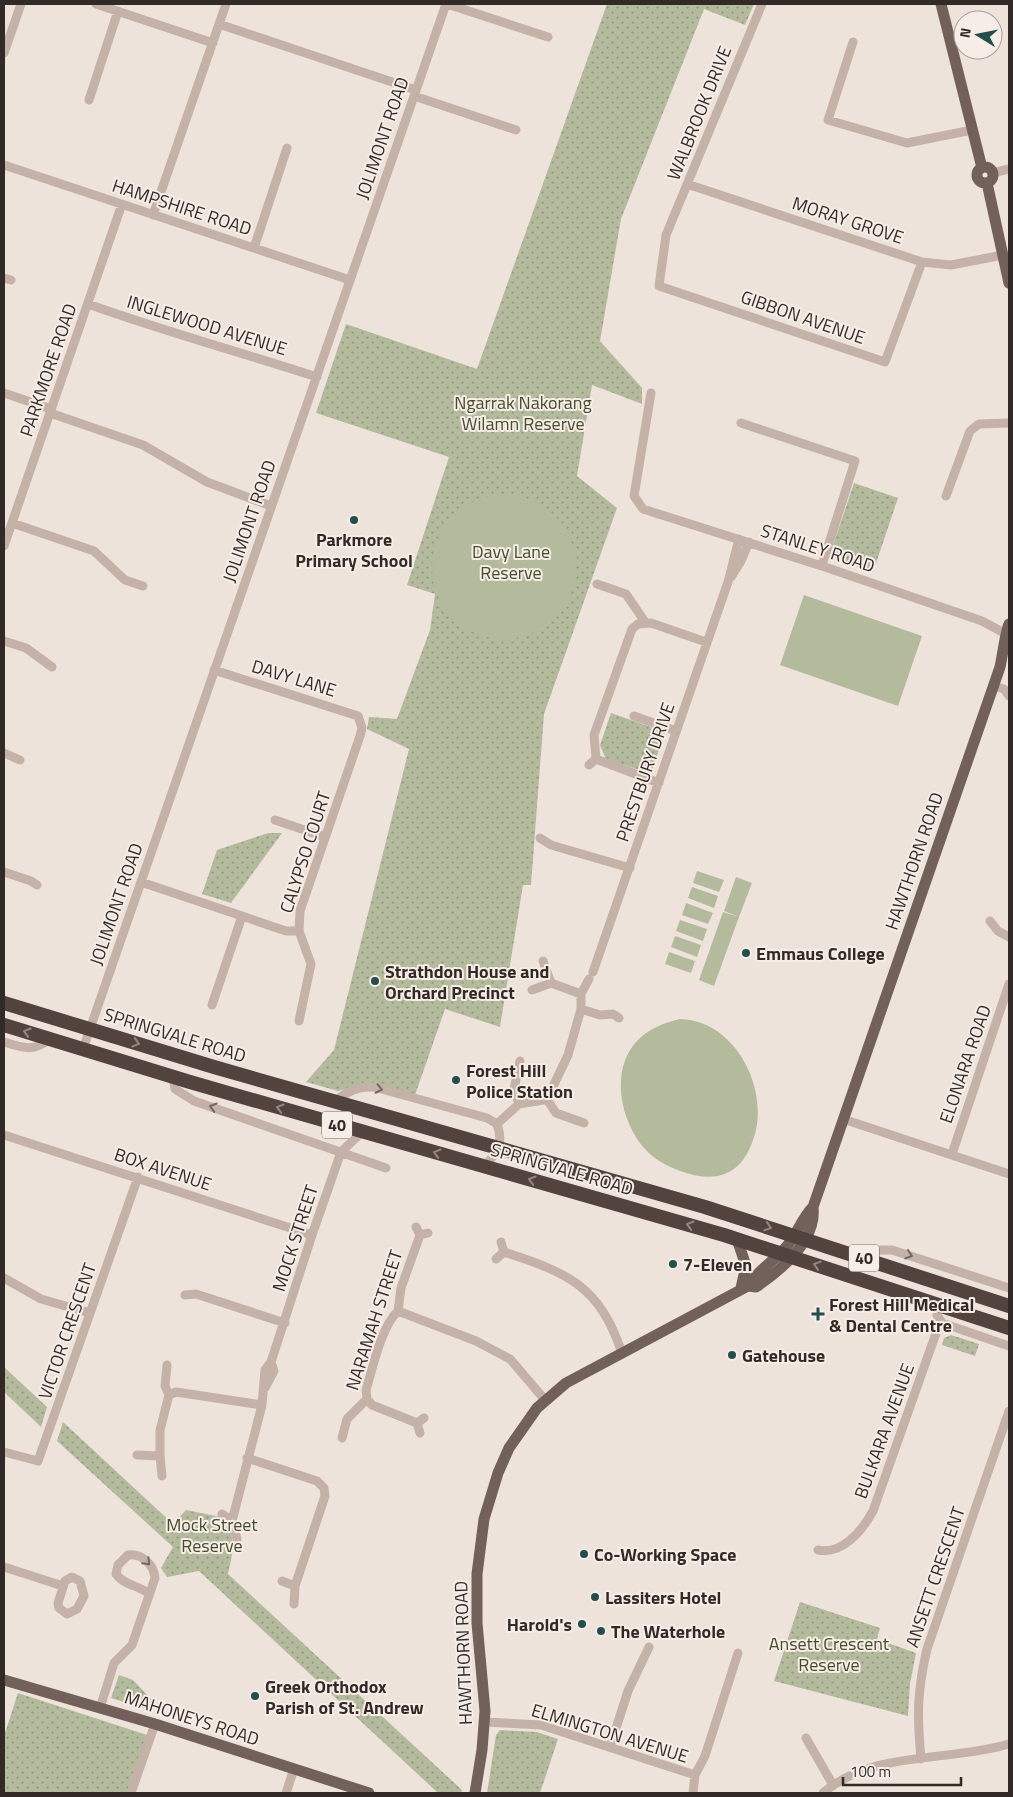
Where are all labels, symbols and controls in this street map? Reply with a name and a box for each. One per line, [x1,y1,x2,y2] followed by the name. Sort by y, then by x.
[953,10,1003,60] north arrow
[954,26,976,39] text: N
[660,42,738,184] street label: WALBROOK DRIVE
[348,73,416,203] street label: JOLIMONT ROAD
[109,172,255,242] street label: HAMPSHIRE ROAD
[789,189,907,251] street label: MORAY GROVE
[737,283,869,351] street label: GIBBON AVENUE
[124,288,290,362] street label: INGLEWOOD AVENUE
[13,300,83,440] street label: PARKMORE ROAD
[454,389,592,437] park label: Ngarrak Nakorang Wilamn Reserve
[215,456,283,586] street label: JOLIMONT ROAD
[348,514,360,526] marker: Parkmore Primary School
[757,517,879,579] street label: STANLEY ROAD
[295,526,413,574] place label: Parkmore Primary School
[472,538,550,586] park label: Davy Lane Reserve
[248,652,340,704] street label: DAVY LANE
[609,699,681,845] street label: PRESTBURY DRIVE
[273,787,338,917] street label: CALYPSO COURT
[878,788,950,934] street label: HAWTHORN ROAD
[82,839,150,969] street label: JOLIMONT ROAD
[756,940,885,967] place label: Emmaus College
[740,947,752,959] marker: Emmaus College
[385,958,549,1006] place label: Strathdon House and Orchard Precinct
[369,975,381,987] marker: Strathdon House and Orchard Precinct
[101,1001,249,1069] street label: SPRINGVALE ROAD
[932,1001,998,1127] street label: ELONARA ROAD
[23,1028,31,1038] one-way arrow
[132,1038,140,1048] one-way arrow
[466,1057,573,1105] place label: Forest Hill Police Station
[450,1074,462,1086] marker: Forest Hill Police Station
[375,1083,384,1093] one-way arrow
[209,1102,217,1112] one-way arrow
[277,1104,285,1114] one-way arrow
[322,1112,352,1138] road number: 40
[487,1136,637,1202] street label: SPRINGVALE ROAD
[111,1141,215,1197] street label: BOX AVENUE
[433,1149,441,1159] one-way arrow
[529,1176,537,1186] one-way arrow
[265,1181,325,1295] street label: MOCK STREET
[686,1221,695,1231] one-way arrow
[763,1222,772,1232] one-way arrow
[849,1244,879,1272] road number: 40
[339,1246,410,1394] street label: NARAMAH STREET
[905,1250,913,1260] one-way arrow
[683,1251,752,1278] place label: 7-Eleven
[667,1258,679,1270] marker: 7-Eleven
[31,1259,103,1403] street label: VICTOR CRESCENT
[813,1260,822,1270] one-way arrow
[829,1291,974,1339] place label: Forest Hill Medical & Dental Centre
[811,1307,825,1321] marker: Forest Hill Medical & Dental Centre
[742,1342,825,1369] place label: Gatehouse
[726,1349,738,1361] marker: Gatehouse
[847,1359,921,1502] street label: BULKARA AVENUE
[898,1502,972,1651] street label: ANSETT CRESCENT
[166,1511,258,1559] park label: Mock Street Reserve
[594,1541,736,1568] place label: Co-Working Space
[578,1548,590,1560] marker: Co-Working Space
[141,1557,150,1566] one-way arrow
[447,1580,479,1726] street label: HAWTHORN ROAD
[605,1584,721,1611] place label: Lassiters Hotel
[589,1591,601,1603] marker: Lassiters Hotel
[507,1611,572,1638] place label: Harold's
[576,1618,588,1630] marker: Harold's
[611,1618,725,1645] place label: The Waterhole
[595,1625,607,1637] marker: The Waterhole
[769,1630,890,1678] park label: Ansett Crescent Reserve
[265,1673,424,1721] place label: Greek Orthodox Parish of St. Andrew
[121,1684,263,1752] street label: MAHONEYS ROAD
[249,1690,261,1702] marker: Greek Orthodox Parish of St. Andrew
[528,1696,692,1770] street label: ELMINGTON AVENUE
[843,1754,960,1786] scale bar
[850,1760,891,1783] text: 100 m

